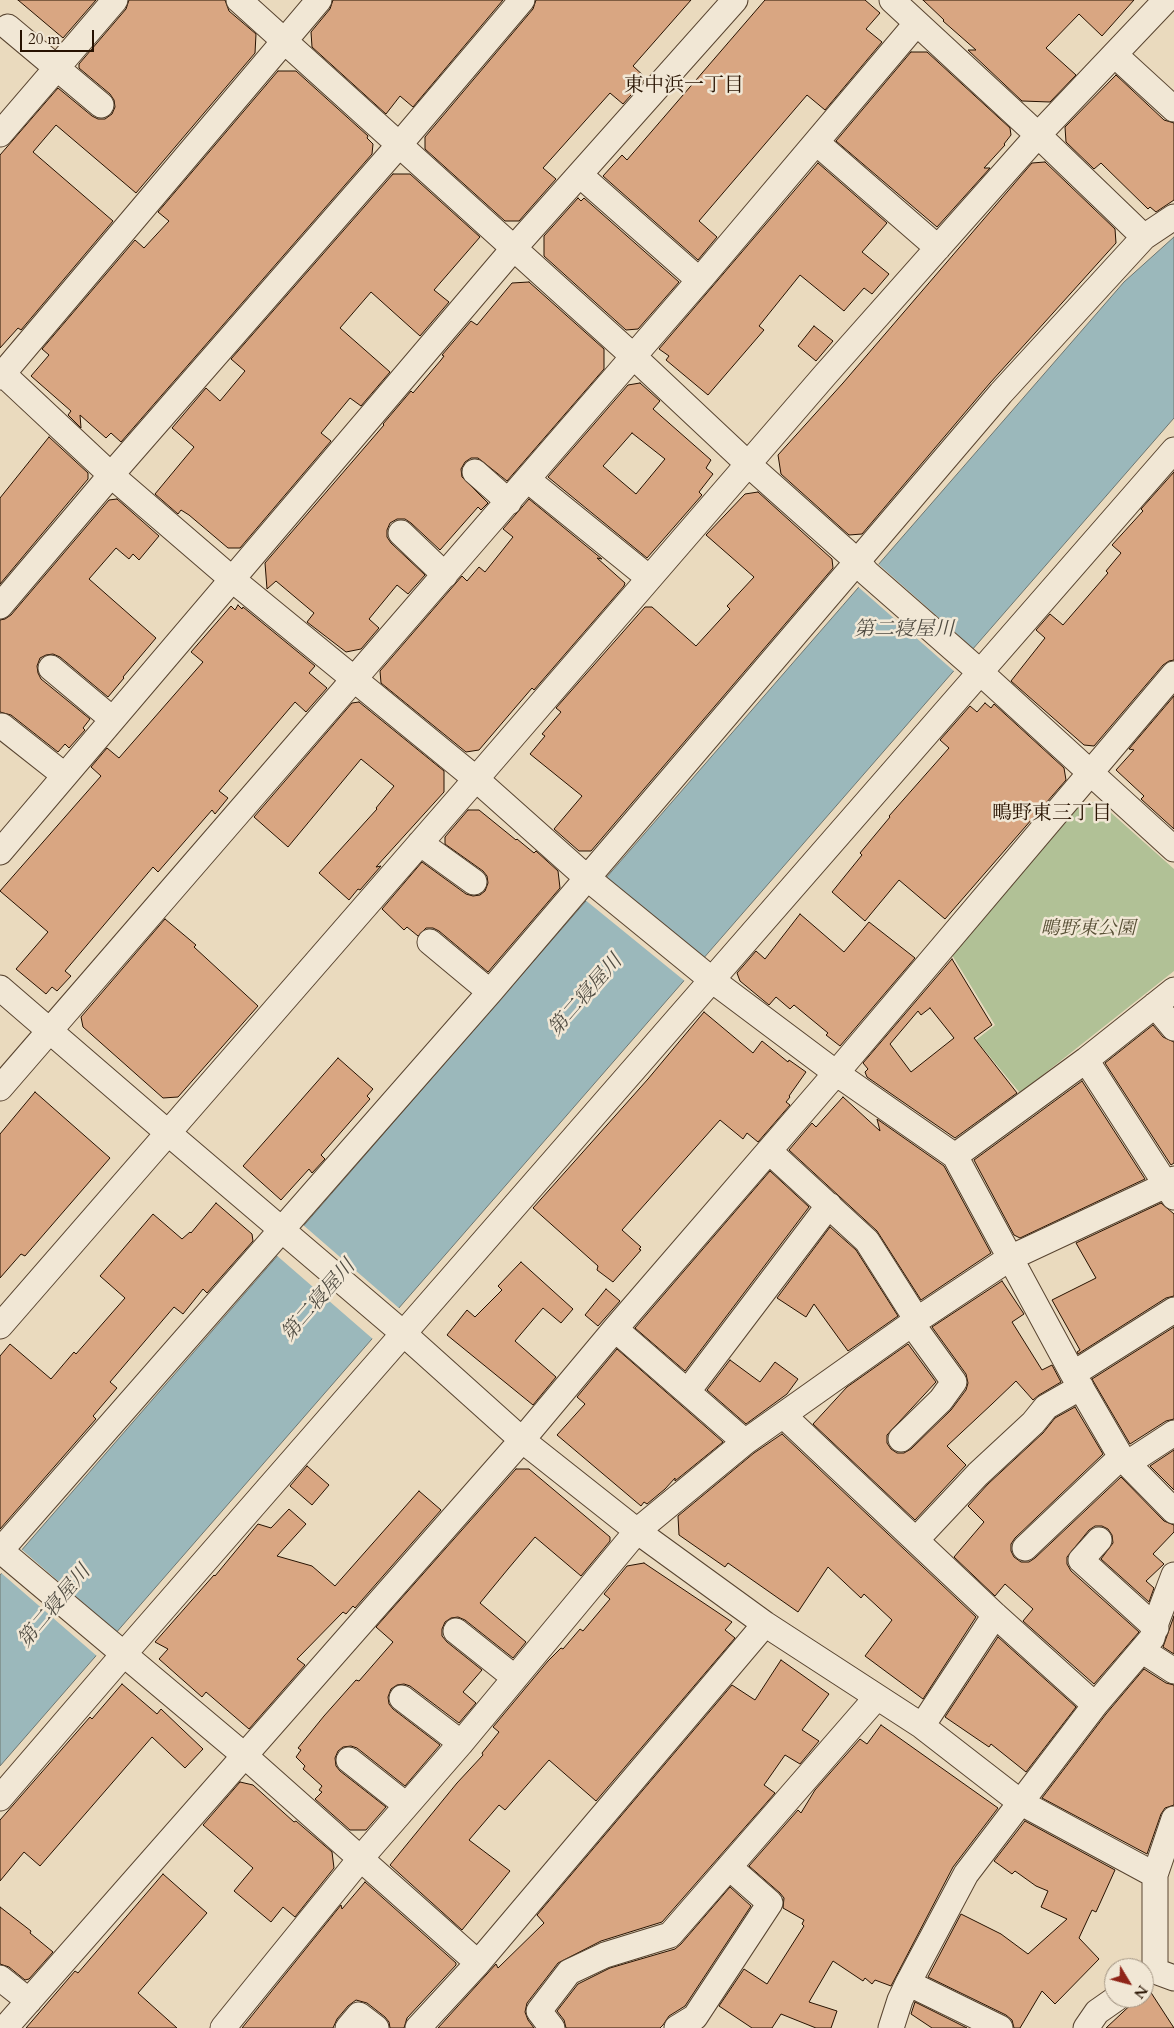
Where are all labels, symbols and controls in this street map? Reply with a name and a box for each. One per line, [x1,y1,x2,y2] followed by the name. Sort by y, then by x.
[22,20,96,52] scale bar
[28,29,60,49] text: 20 m
[624,74,744,98] district label: 東中浜一丁目
[854,618,954,642] water label: 第二寝屋川
[992,802,1112,826] district label: 鴫野東三丁目
[1041,919,1135,941] park label: 鴫野東公園
[544,950,628,1042] water label: 第二寝屋川
[277,1255,361,1347] water label: 第二寝屋川
[14,1561,96,1653] water label: 第二寝屋川
[1104,1958,1154,2008] north arrow
[1129,1981,1152,2002] text: N

